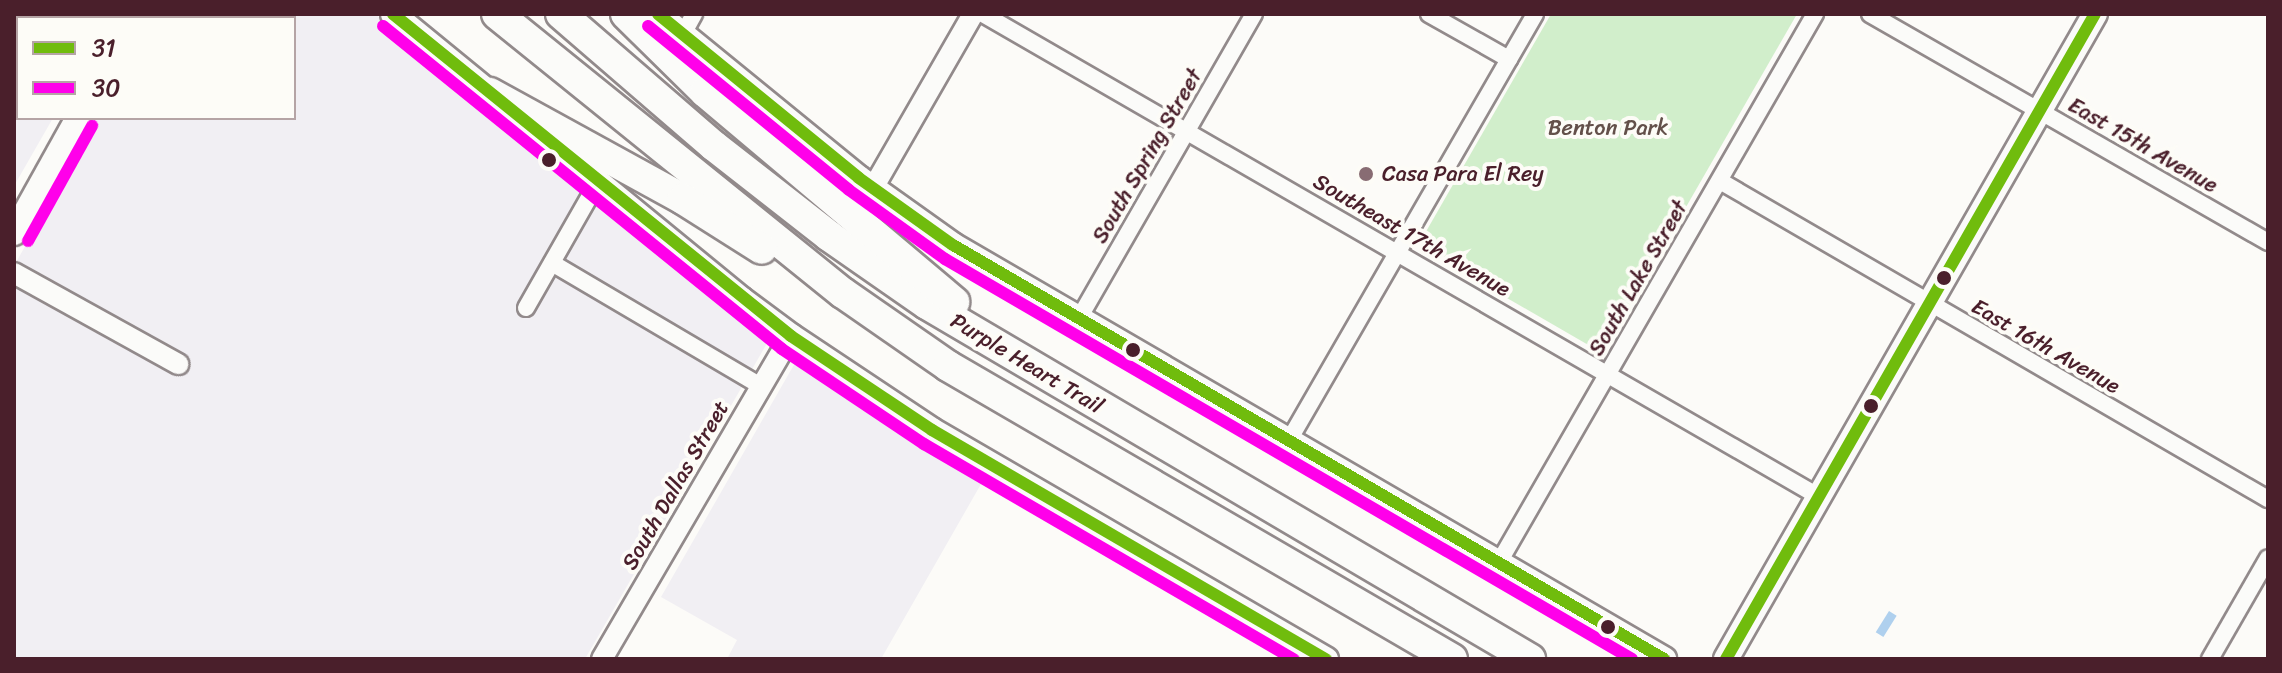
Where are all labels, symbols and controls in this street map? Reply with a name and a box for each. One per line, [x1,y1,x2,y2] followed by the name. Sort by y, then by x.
[16,16,296,120] legend
[92,27,115,69] text: 31
[1086,64,1208,248] street label: South Spring Street
[92,67,120,109] text: 30
[2063,91,2223,199] street label: East 15th Avenue
[1548,115,1668,141] park label: Benton Park
[541,152,557,168] unlabelled marker
[1382,161,1544,187] place label: Casa Para El Rey
[1357,165,1375,183] marker: Casa Para El Rey
[1309,168,1515,302] street label: Southeast 17th Avenue
[1582,195,1694,361] street label: South Lake Street
[1936,270,1952,286] unlabelled marker
[1967,293,2125,399] street label: East 16th Avenue
[946,307,1108,419] street label: Purple Heart Trail
[1125,342,1141,358] unlabelled marker
[616,396,734,574] street label: South Dallas Street
[1863,398,1879,414] unlabelled marker
[1600,619,1616,635] unlabelled marker

